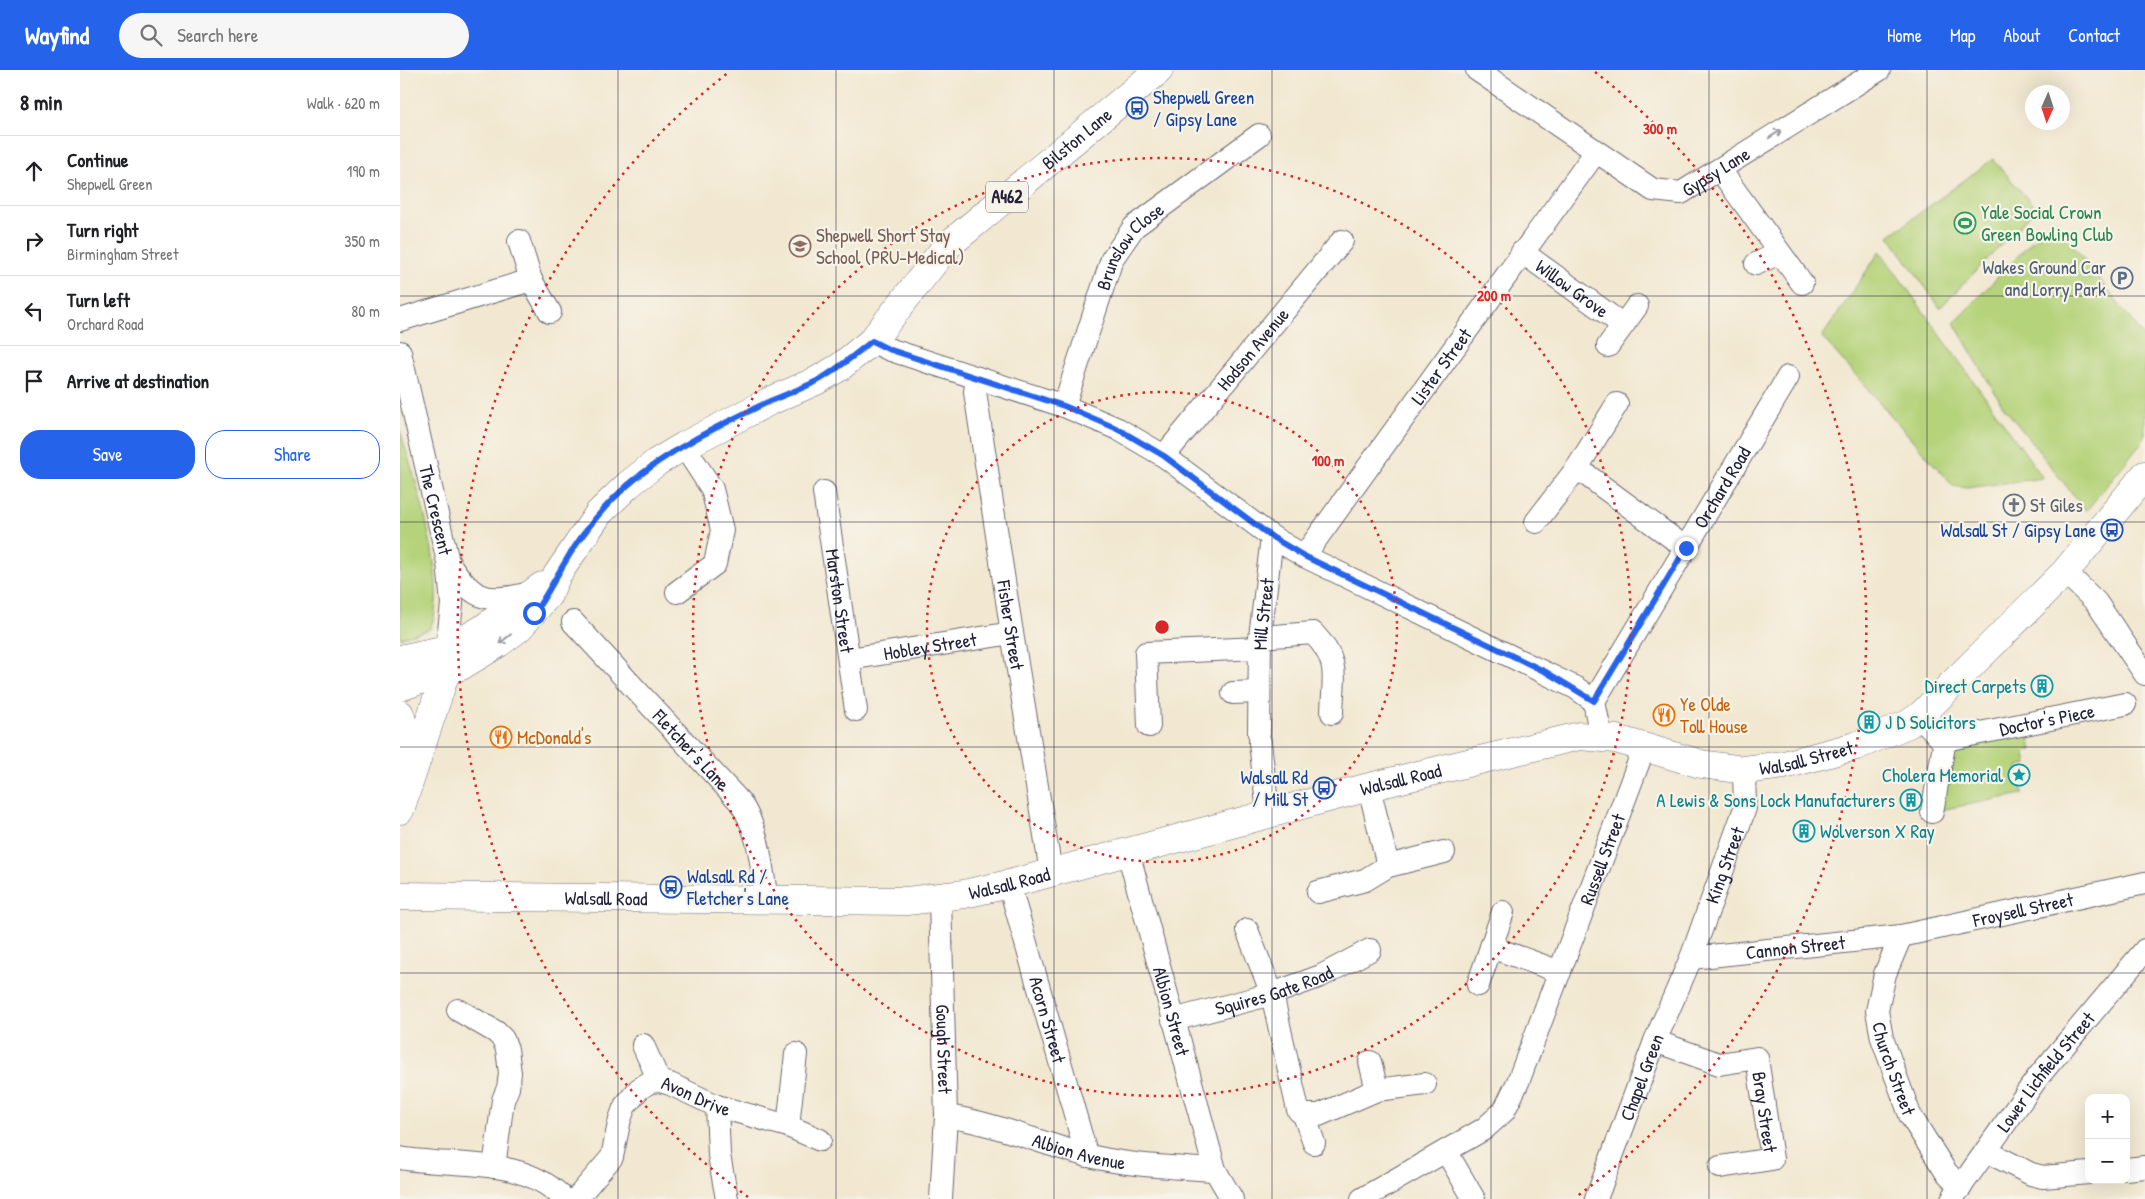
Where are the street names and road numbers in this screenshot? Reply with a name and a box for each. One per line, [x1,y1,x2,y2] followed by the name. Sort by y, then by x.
[1036,101,1118,175] street label: Bilston Lane
[1677,140,1755,202] street label: Gypsy Lane
[986,181,1028,212] road number: A462
[1090,196,1169,293] street label: Brunslow Close
[1530,253,1614,324] street label: Willow Grove
[1211,302,1295,396] street label: Hodson Avenue
[1404,322,1478,410] street label: Lister Street
[1687,441,1757,533] street label: Orchard Road
[413,462,459,558] street label: The Crescent
[819,547,861,655] street label: Marston Street
[1247,576,1280,650] street label: Mill Street
[991,578,1031,672] street label: Fisher Street
[882,626,979,666] street label: Hobley Street
[1997,697,2097,742] street label: Doctor's Piece
[646,703,736,796] street label: Fletcher's Lane
[1758,734,1856,781] street label: Walsall Street
[1357,757,1445,802] street label: Walsall Road
[1573,809,1631,908] street label: Russell Street
[1699,823,1750,907] street label: King Street
[966,860,1053,906] street label: Walsall Road
[564,885,648,911] street label: Walsall Road
[1969,886,2076,933] street label: Froysell Street
[1744,929,1847,965] street label: Cannon Street
[1212,959,1338,1021] street label: Squires Gate Road
[1147,964,1196,1059] street label: Albion Street
[1023,973,1073,1066] street label: Acorn Street
[930,1004,958,1094] street label: Gough Street
[1990,1006,2101,1137] street label: Lower Lichfield Street
[1866,1020,1922,1119] street label: Church Street
[1613,1029,1670,1124] street label: Chapel Green
[659,1069,734,1122] street label: Avon Drive
[1746,1070,1784,1154] street label: Bray Street
[1029,1127,1128,1176] street label: Albion Avenue

